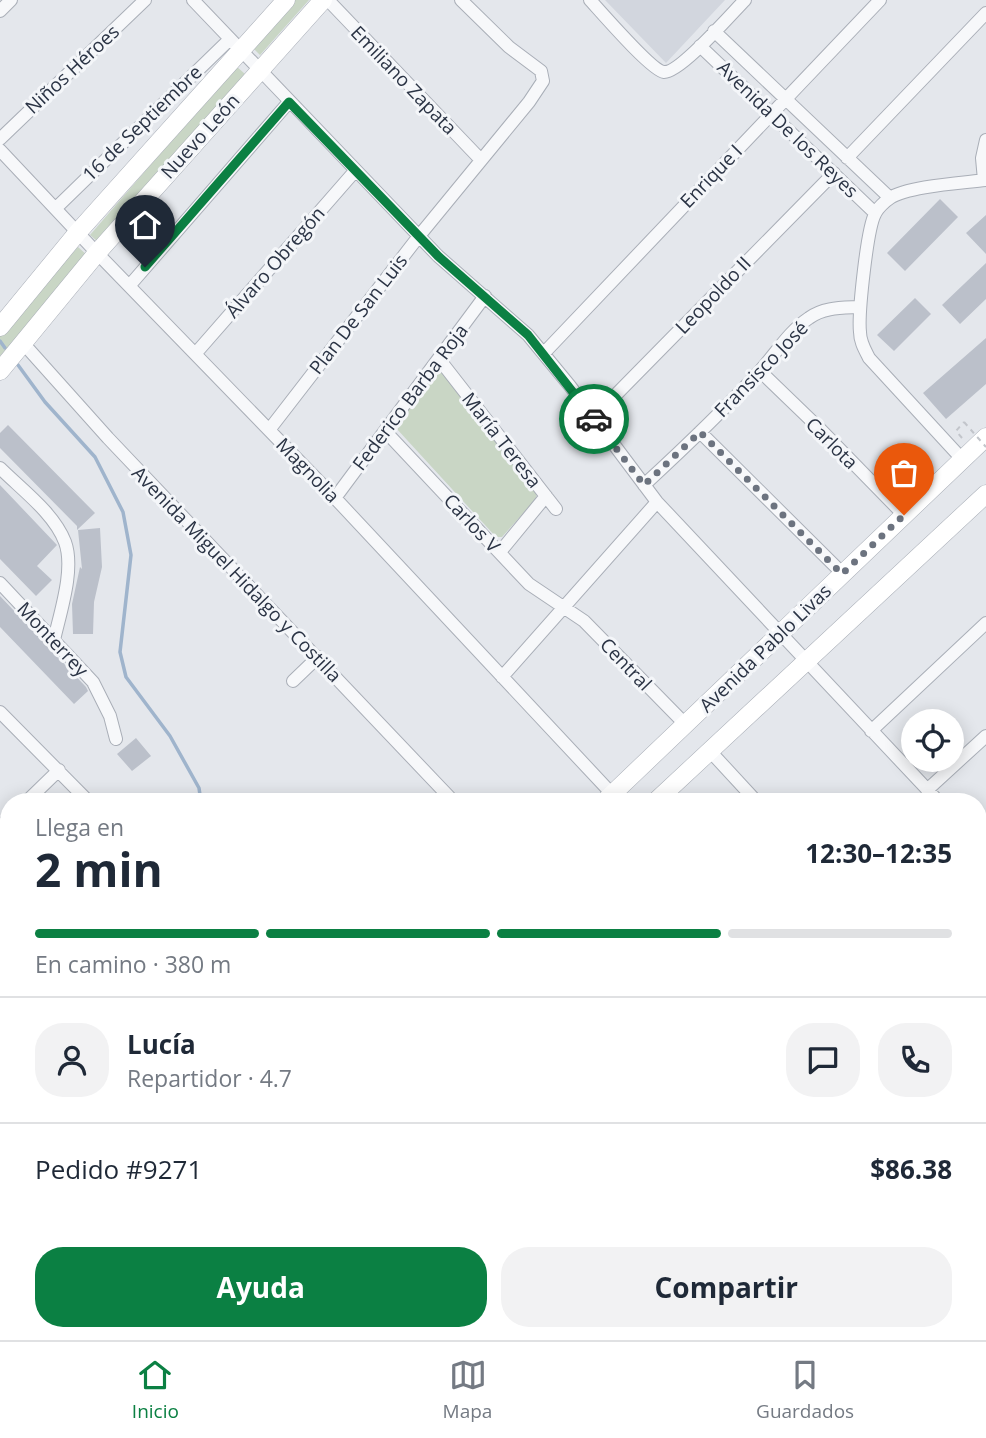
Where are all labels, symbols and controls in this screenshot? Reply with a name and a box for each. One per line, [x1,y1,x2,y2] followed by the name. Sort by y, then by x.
[19,19,125,119] street label: Niños Héroes
[345,20,463,140] street label: Emiliano Zapata
[712,55,864,203] street label: Avenida De los Reyes
[77,59,207,187] street label: 16 de Septiembre
[155,88,245,184] street label: Nuevo León
[674,139,748,213] street label: Enrique I
[115,195,175,267] pin
[220,201,330,323] street label: Álvaro Obregón
[126,206,164,244] icon: home
[303,249,413,379] street label: Plan De San Luis
[669,251,757,339] street label: Leopoldo II
[708,315,814,423] street label: Fransisco José
[346,318,474,476] street label: Federico Barba Roja
[559,384,629,454] courier
[456,387,548,493] street label: María Teresa
[575,400,613,438] icon: car
[800,411,864,475] street label: Carlota
[270,432,346,508] street label: Magnolia
[874,443,934,515] pin
[885,454,923,492] icon: bag
[127,460,347,688] street label: Avenida Miguel Hidalgo y Costilla
[438,488,506,559] street label: Carlos V
[693,578,837,718] street label: Avenida Pablo Livas
[12,596,95,682] street label: Monterrey
[594,632,658,696] street label: Central
[901,709,964,772] map controls
[901,709,964,772] button: locate
[35,811,124,843] text: Llega en
[805,835,952,871] text: 12:30–12:35
[35,838,163,900] text: 2 min
[35,948,231,980] text: En camino · 380 m
[35,1023,109,1097] button: person
[786,1023,860,1097] button: chat
[878,1023,952,1097] button: phone
[127,1026,196,1062] text: Lucía
[127,1062,292,1094] text: Repartidor · 4.7
[35,1151,202,1187] text: Pedido #9271
[870,1151,952,1187] text: $86.38
[35,1247,487,1327] button: Ayuda
[501,1247,952,1327] button: Compartir
[132,1356,179,1424] tab: Inicio
[443,1356,492,1424] tab: Mapa
[756,1356,854,1424] tab: Guardados

